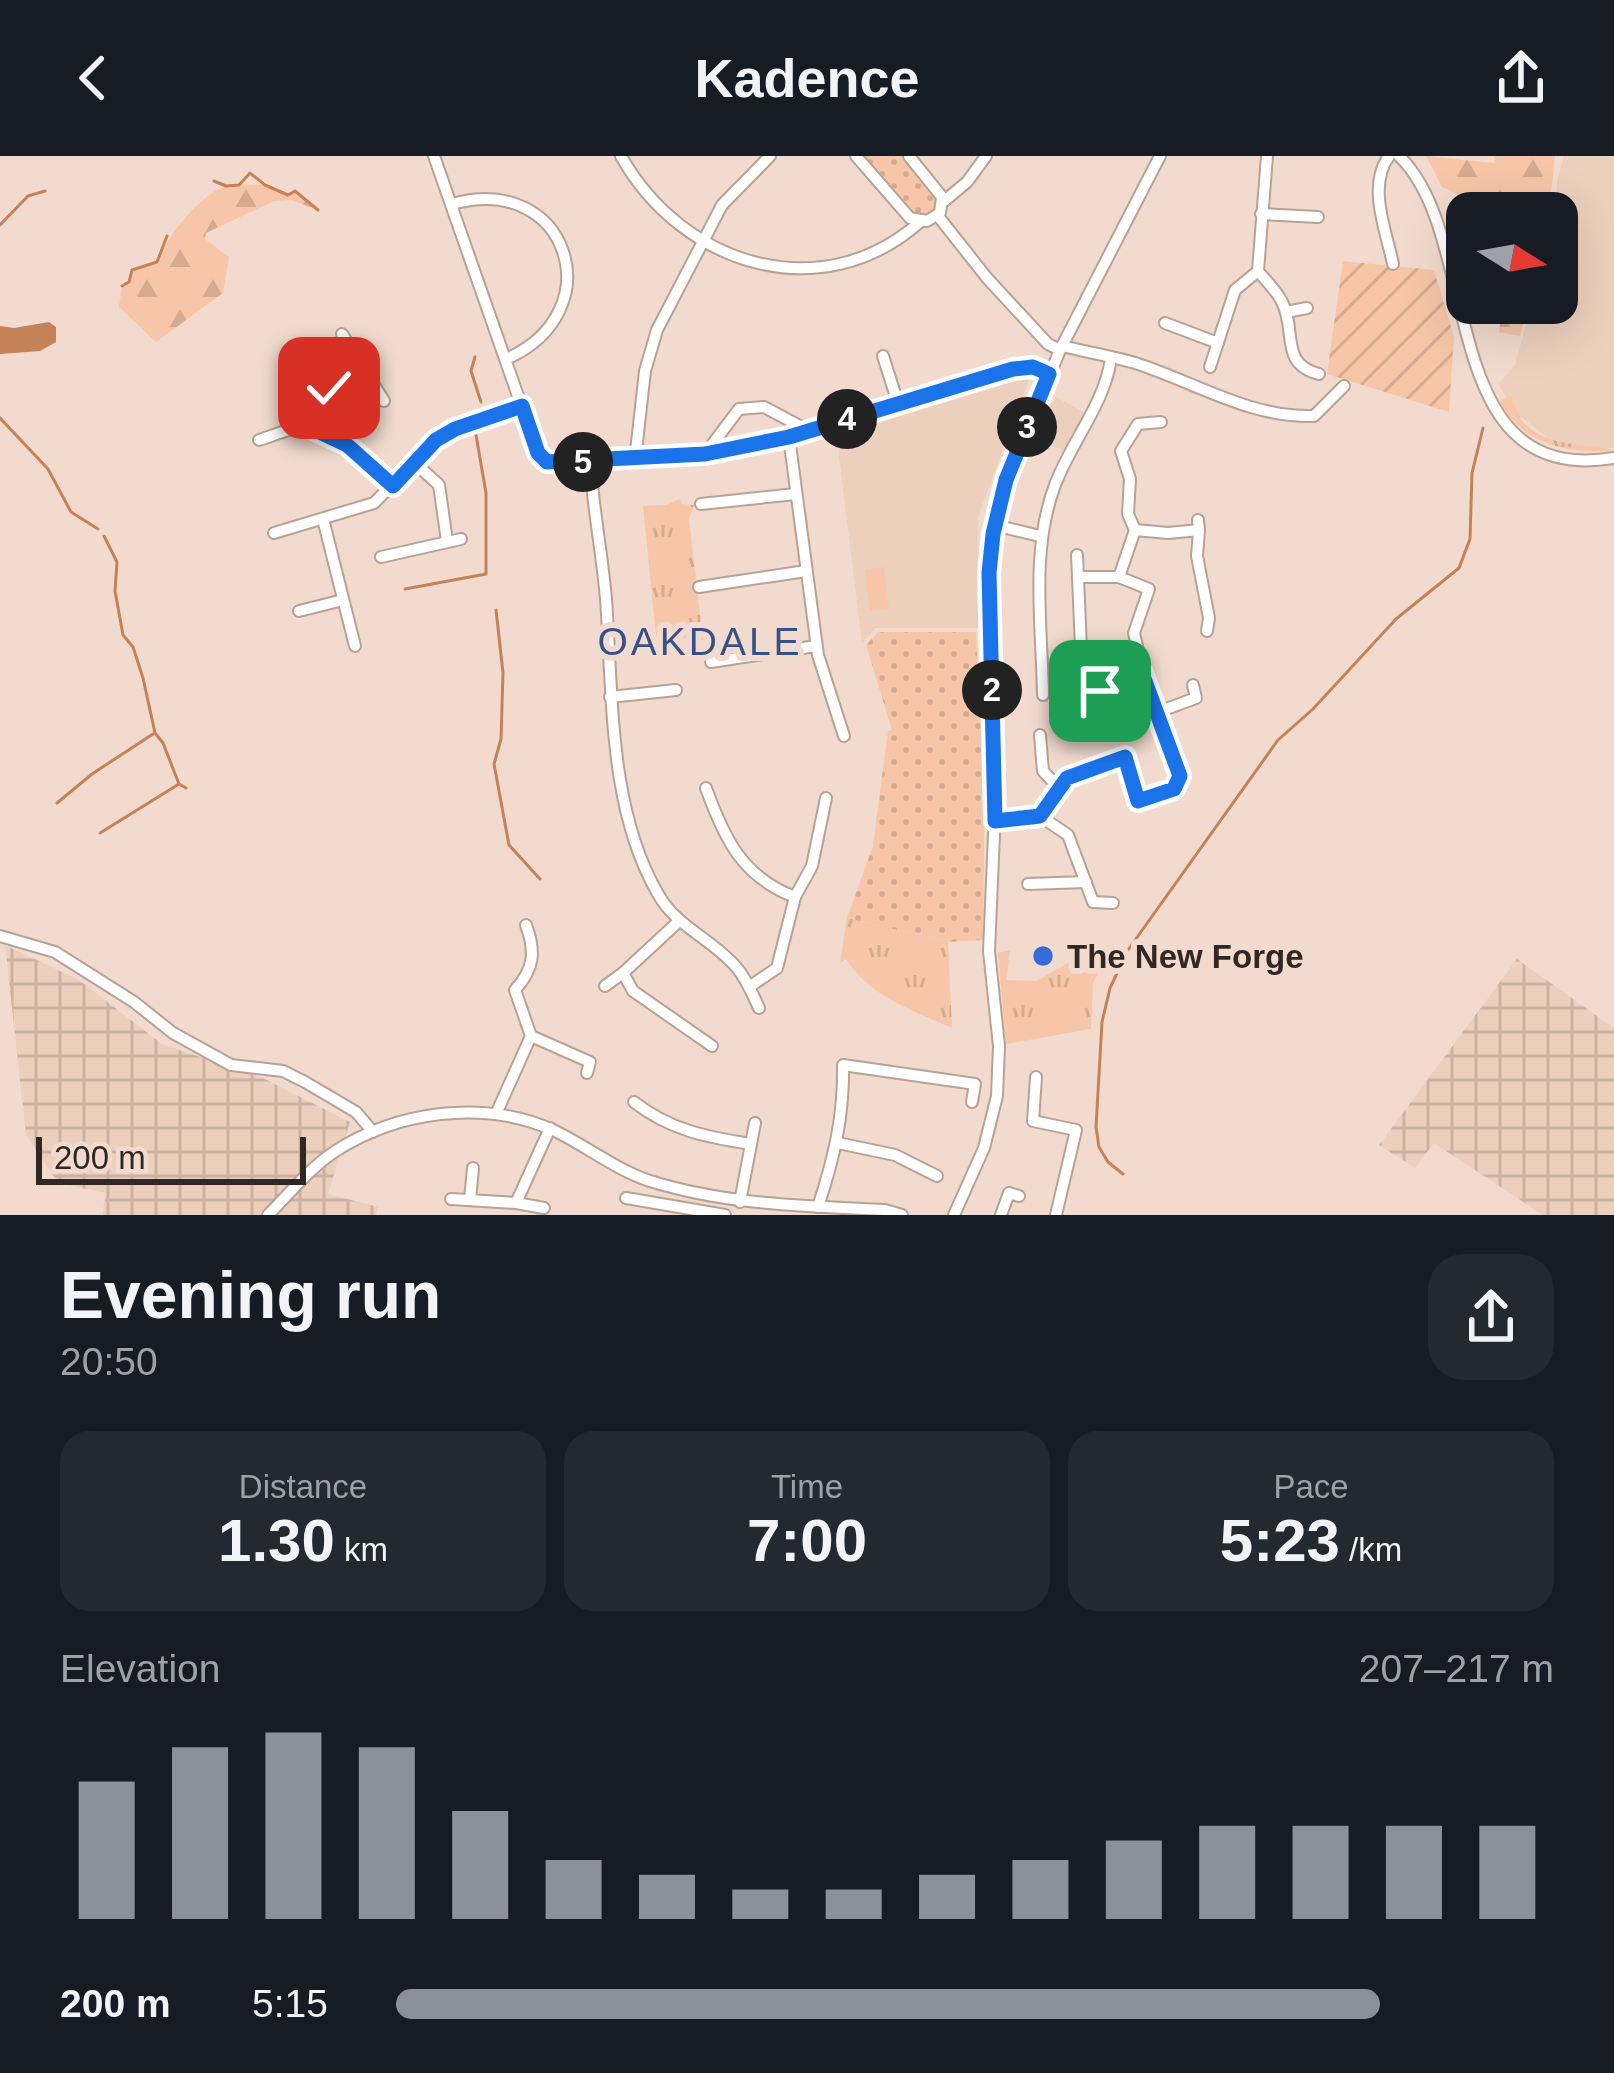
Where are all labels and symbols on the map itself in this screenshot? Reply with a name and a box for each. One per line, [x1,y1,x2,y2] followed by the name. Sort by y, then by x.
[1446,192,1578,324] north arrow
[278,337,380,439] pin
[817,389,877,449] pin: 4
[997,397,1057,457] pin: 3
[553,432,613,492] pin: 5
[597,620,803,663] district label: OAKDALE
[1049,640,1151,742] pin
[962,660,1022,720] pin: 2
[1067,938,1304,975] place label: The New Forge
[1030,943,1056,969] marker: The New Forge
[36,1131,306,1184] scale bar

